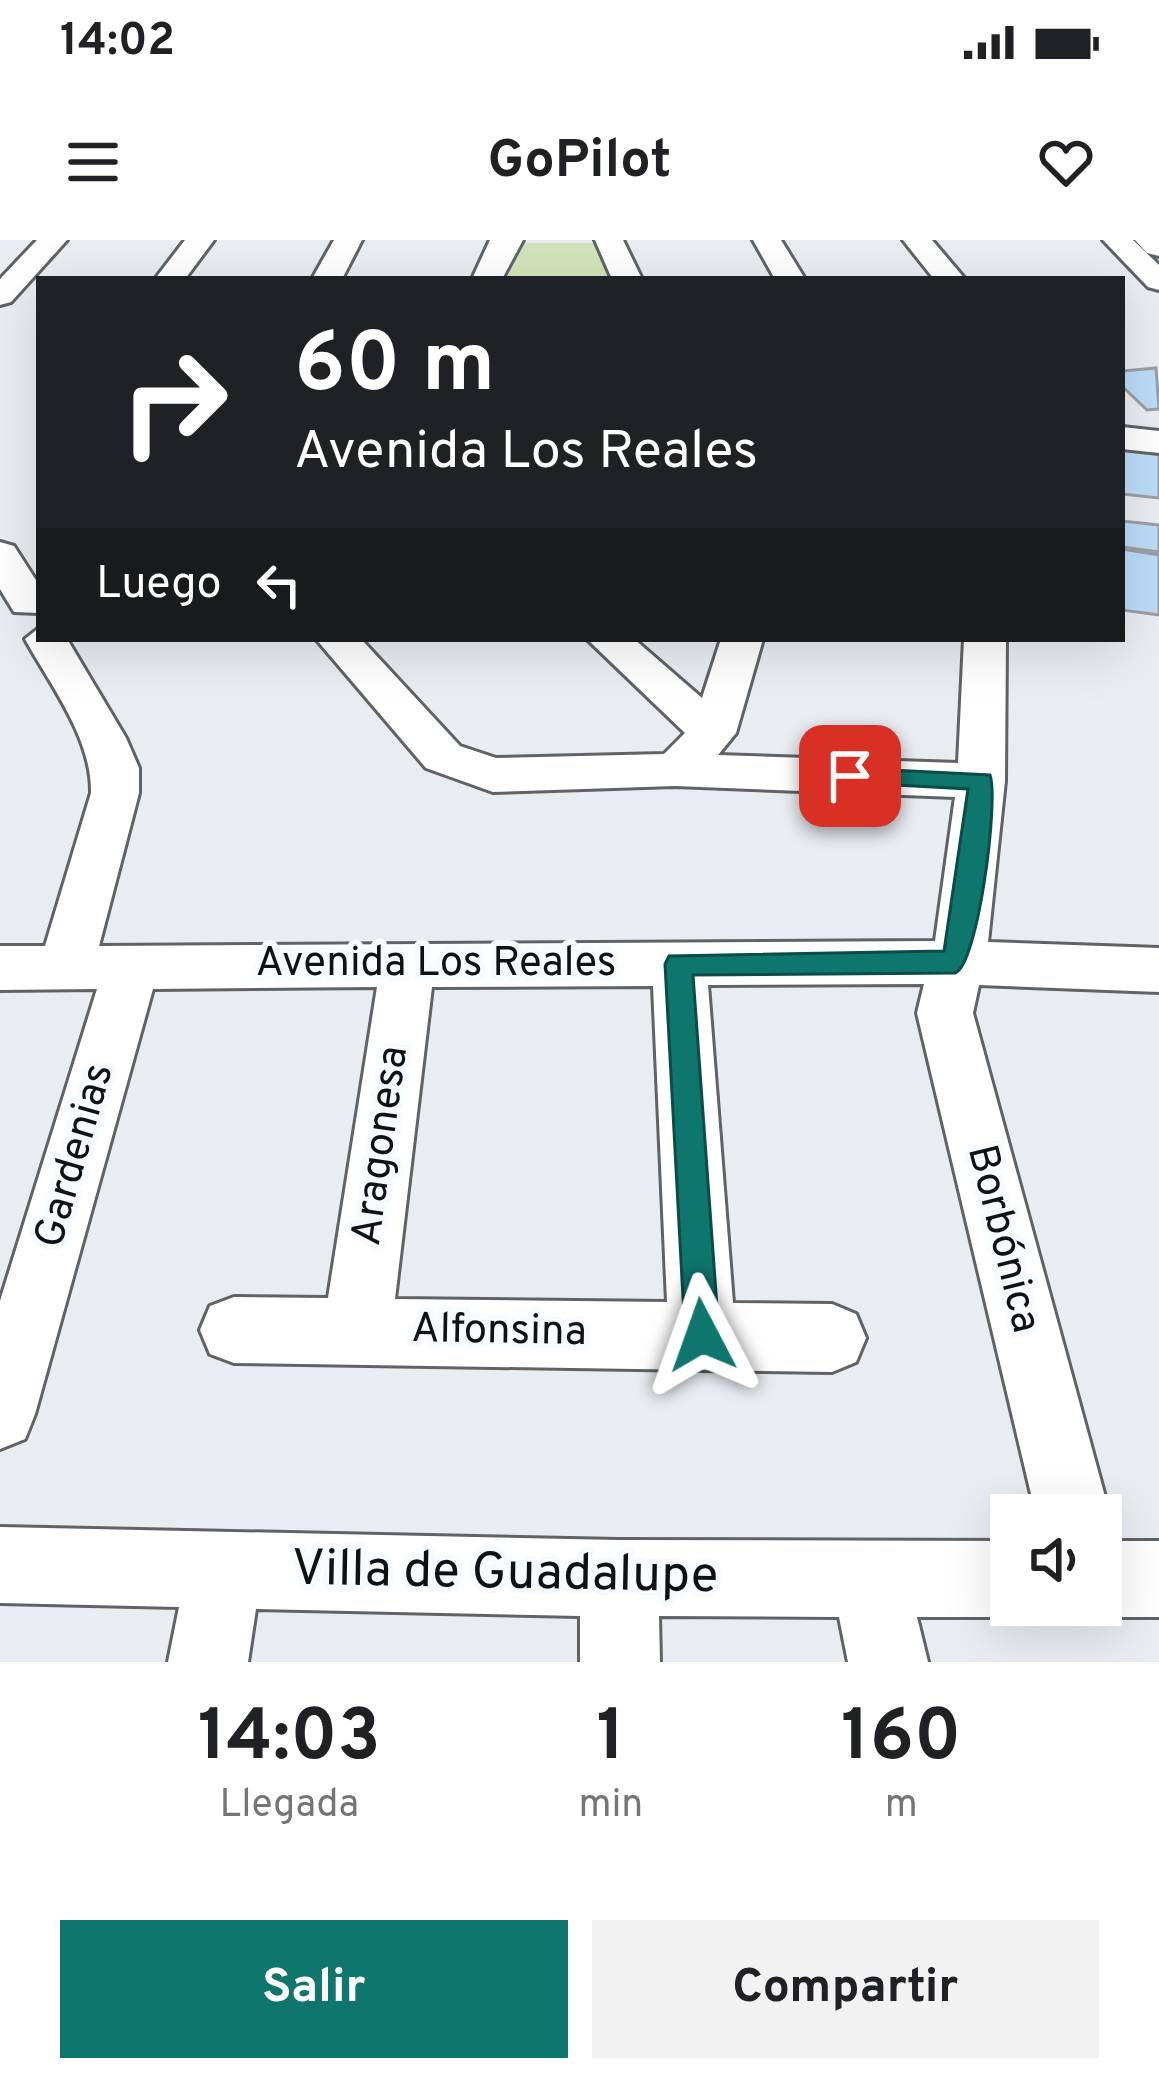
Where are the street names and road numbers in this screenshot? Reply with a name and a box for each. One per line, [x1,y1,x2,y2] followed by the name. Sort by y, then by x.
[256,938,616,991] street label: Avenida Los Reales
[342,1043,422,1249] street label: Aragonesa
[24,1058,128,1254] street label: Gardenias
[953,1139,1051,1339] street label: Borbónica
[411,1304,587,1360] street label: Alfonsina
[291,1539,719,1611] street label: Villa de Guadalupe

